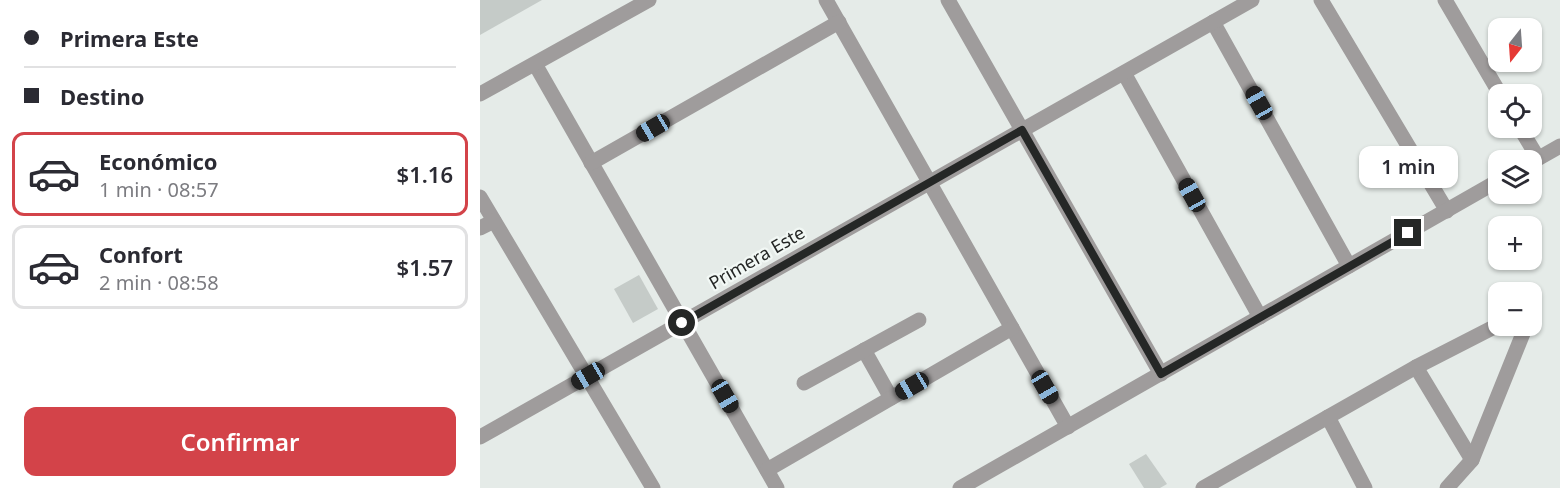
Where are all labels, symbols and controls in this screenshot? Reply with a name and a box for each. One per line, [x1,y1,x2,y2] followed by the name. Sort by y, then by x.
[1488,18,1542,72] north arrow
[1488,18,1542,336] map controls
[60,23,199,53] text: Primera Este
[60,81,144,111] text: Destino
[1242,83,1276,123] car
[1488,84,1542,138] button: locate
[633,111,673,145] car
[99,146,218,176] text: Económico
[1358,146,1458,188] callout: 1 min
[27,147,81,201] icon: car
[1488,150,1542,204] button: layers
[1381,153,1436,180] text: 1 min
[397,159,453,189] text: $1.16
[1175,175,1209,215] car
[99,176,219,203] text: 1 min · 08:57
[1488,216,1542,270] button: +
[1394,219,1421,246] route end
[704,220,809,294] street label: Primera Este
[99,239,183,269] text: Confort
[27,240,81,294] icon: car
[397,252,453,282] text: $1.57
[99,269,219,296] text: 2 min · 08:58
[1488,282,1542,336] button: −
[668,309,695,336] route start
[568,359,608,393] car
[1028,367,1062,407] car
[892,369,932,403] car
[708,376,742,416] car
[24,407,456,476] button: Confirmar

